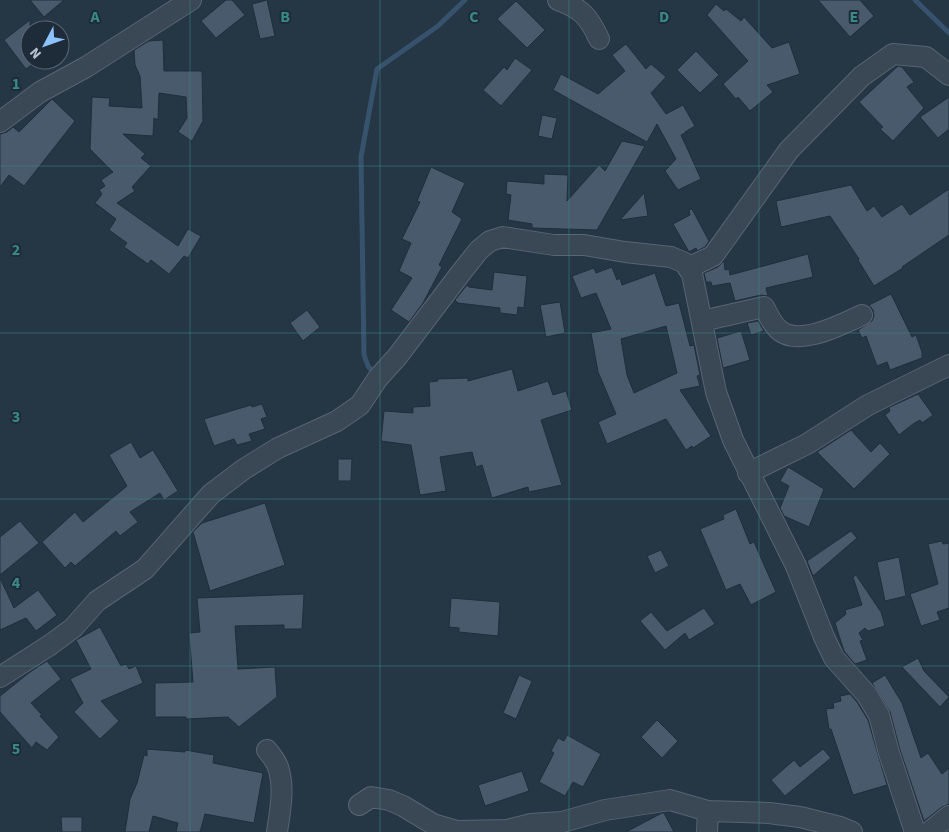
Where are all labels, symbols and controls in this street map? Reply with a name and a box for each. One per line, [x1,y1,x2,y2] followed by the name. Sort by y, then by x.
[89,6,100,28] text: A
[280,6,290,28] text: B
[469,6,479,28] text: C
[659,6,669,28] text: D
[850,6,858,28] text: E
[20,20,70,70] north arrow
[25,43,47,63] text: N
[12,73,20,95] text: 1
[12,239,20,261] text: 2
[12,406,20,428] text: 3
[12,572,21,594] text: 4
[12,738,20,760] text: 5

